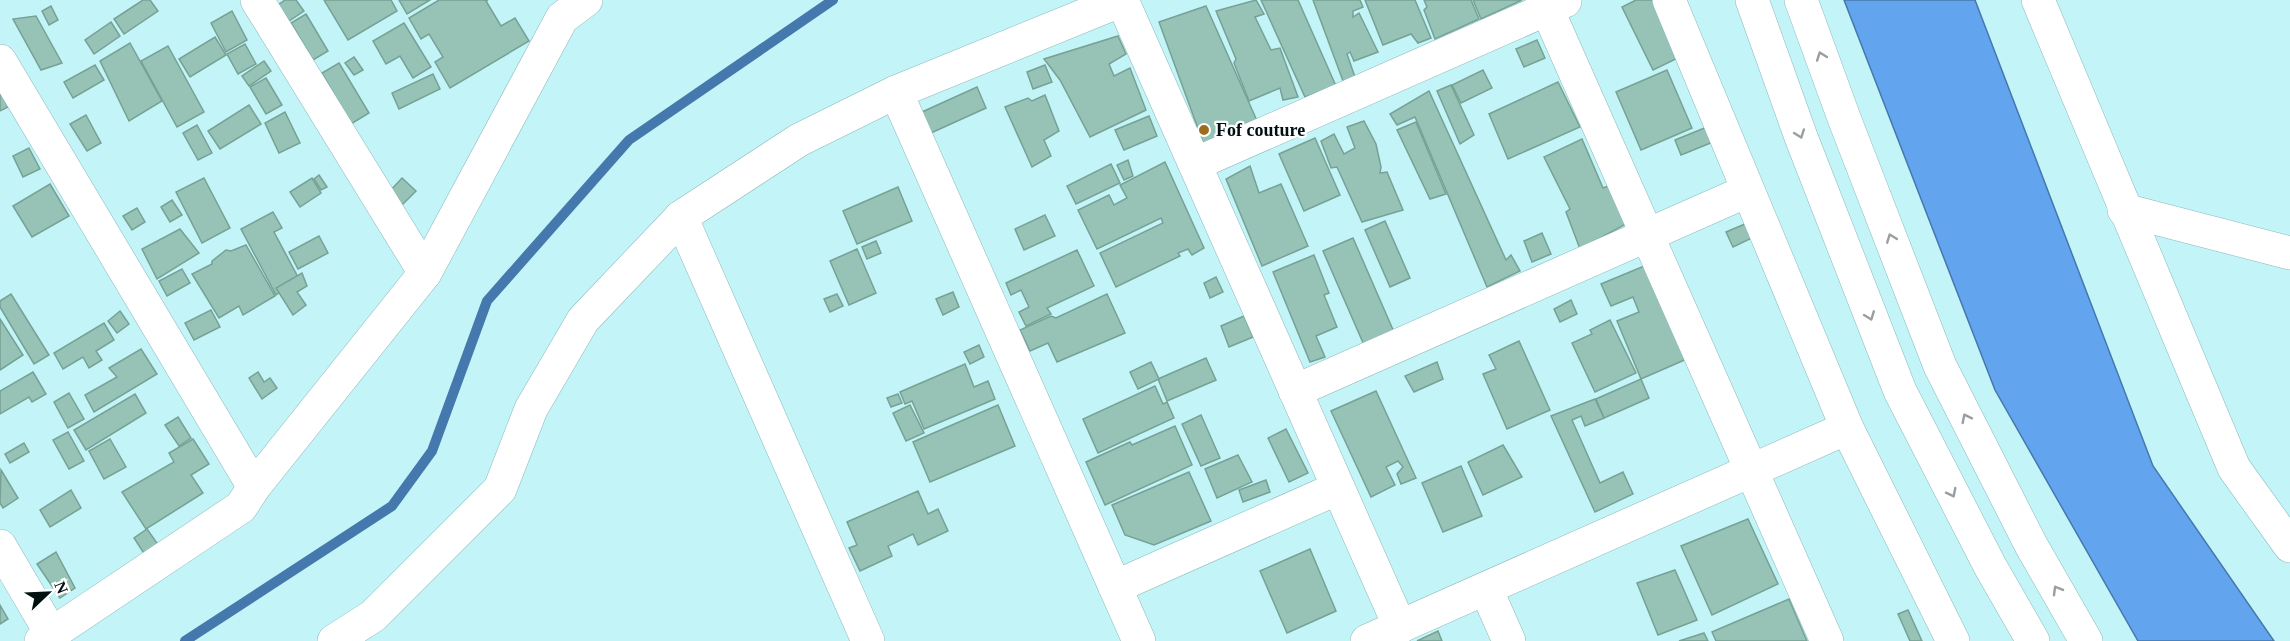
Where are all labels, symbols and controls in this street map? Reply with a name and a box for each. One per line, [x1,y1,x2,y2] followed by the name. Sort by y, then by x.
[1816,51,1829,62] one-way arrow
[1216,120,1305,140] place label: Fof couture
[1197,123,1211,137] marker: Fof couture
[1793,128,1806,139] one-way arrow
[1885,233,1898,244] one-way arrow
[1863,310,1876,321] one-way arrow
[1962,413,1974,424] one-way arrow
[1945,486,1956,497] one-way arrow
[18,563,78,623] north arrow
[51,579,72,596] text: N
[2053,586,2064,596] one-way arrow

